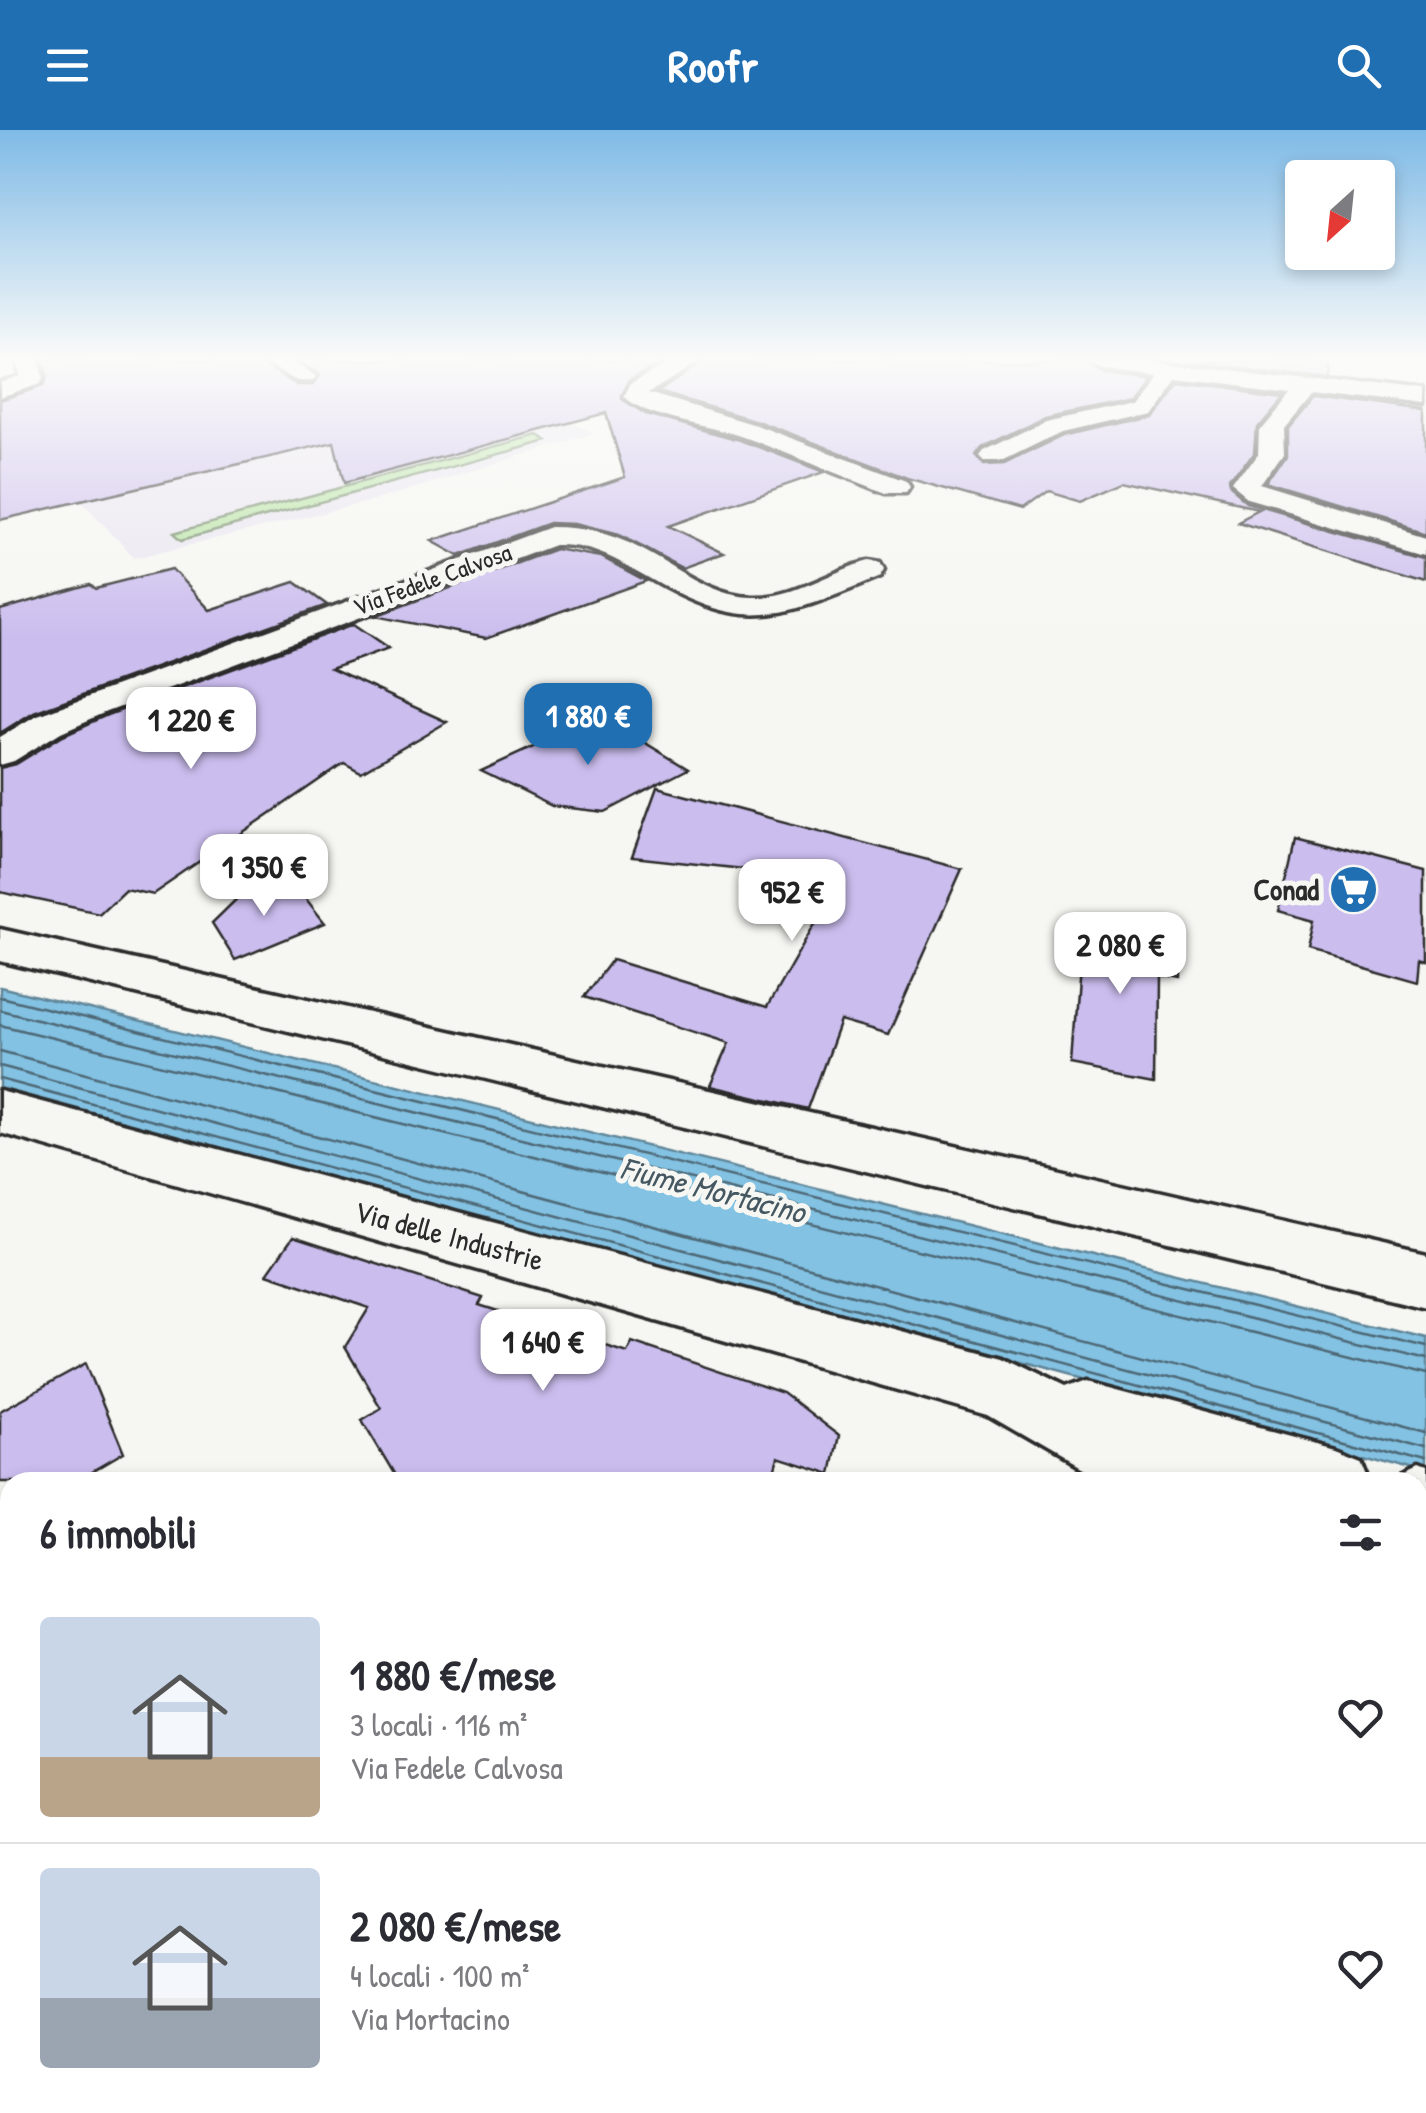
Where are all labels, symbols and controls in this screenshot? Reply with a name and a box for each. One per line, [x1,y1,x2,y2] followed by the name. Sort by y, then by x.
[668,35,758,96] text: Roofr
[40,38,95,93] icon: menu
[1331,38,1386,93] icon: search
[1285,160,1395,270] north arrow
[1285,160,1395,270] map controls
[348,535,516,623] street label: Via Fedele Calvosa
[496,683,680,768] pin: 1 880 €
[99,687,283,772] pin: 1 220 €
[546,694,630,737] text: 1 880 €
[148,698,234,741] text: 1 220 €
[172,834,356,919] pin: 1 350 €
[222,845,306,888] text: 1 350 €
[722,859,862,944] pin: 952 €
[1328,864,1380,916] supermarket icon: Conad
[1253,869,1319,909] place label: Conad
[760,870,824,913] text: 952 €
[1028,912,1212,997] pin: 2 080 €
[1076,923,1164,966] text: 2 080 €
[616,1146,812,1234] water label: Fiume Mortacino
[350,1191,548,1279] street label: Via delle Industrie
[451,1309,635,1394] pin: 1 640 €
[503,1320,583,1363] text: 1 640 €
[40,1504,197,1561] text: 6 immobili
[1333,1505,1388,1560] icon: filters
[350,1646,556,1703] text: 1 880 €/mese
[120,1657,240,1777] icon: home
[1333,1690,1388,1745] icon: heart
[350,1703,527,1746] text: 3 locali · 116 m²
[350,1746,563,1789] text: Via Fedele Calvosa
[350,1897,561,1954] text: 2 080 €/mese
[120,1908,240,2028] icon: home
[1333,1941,1388,1996] icon: heart
[350,1954,529,1997] text: 4 locali · 100 m²
[350,1997,510,2040] text: Via Mortacino

